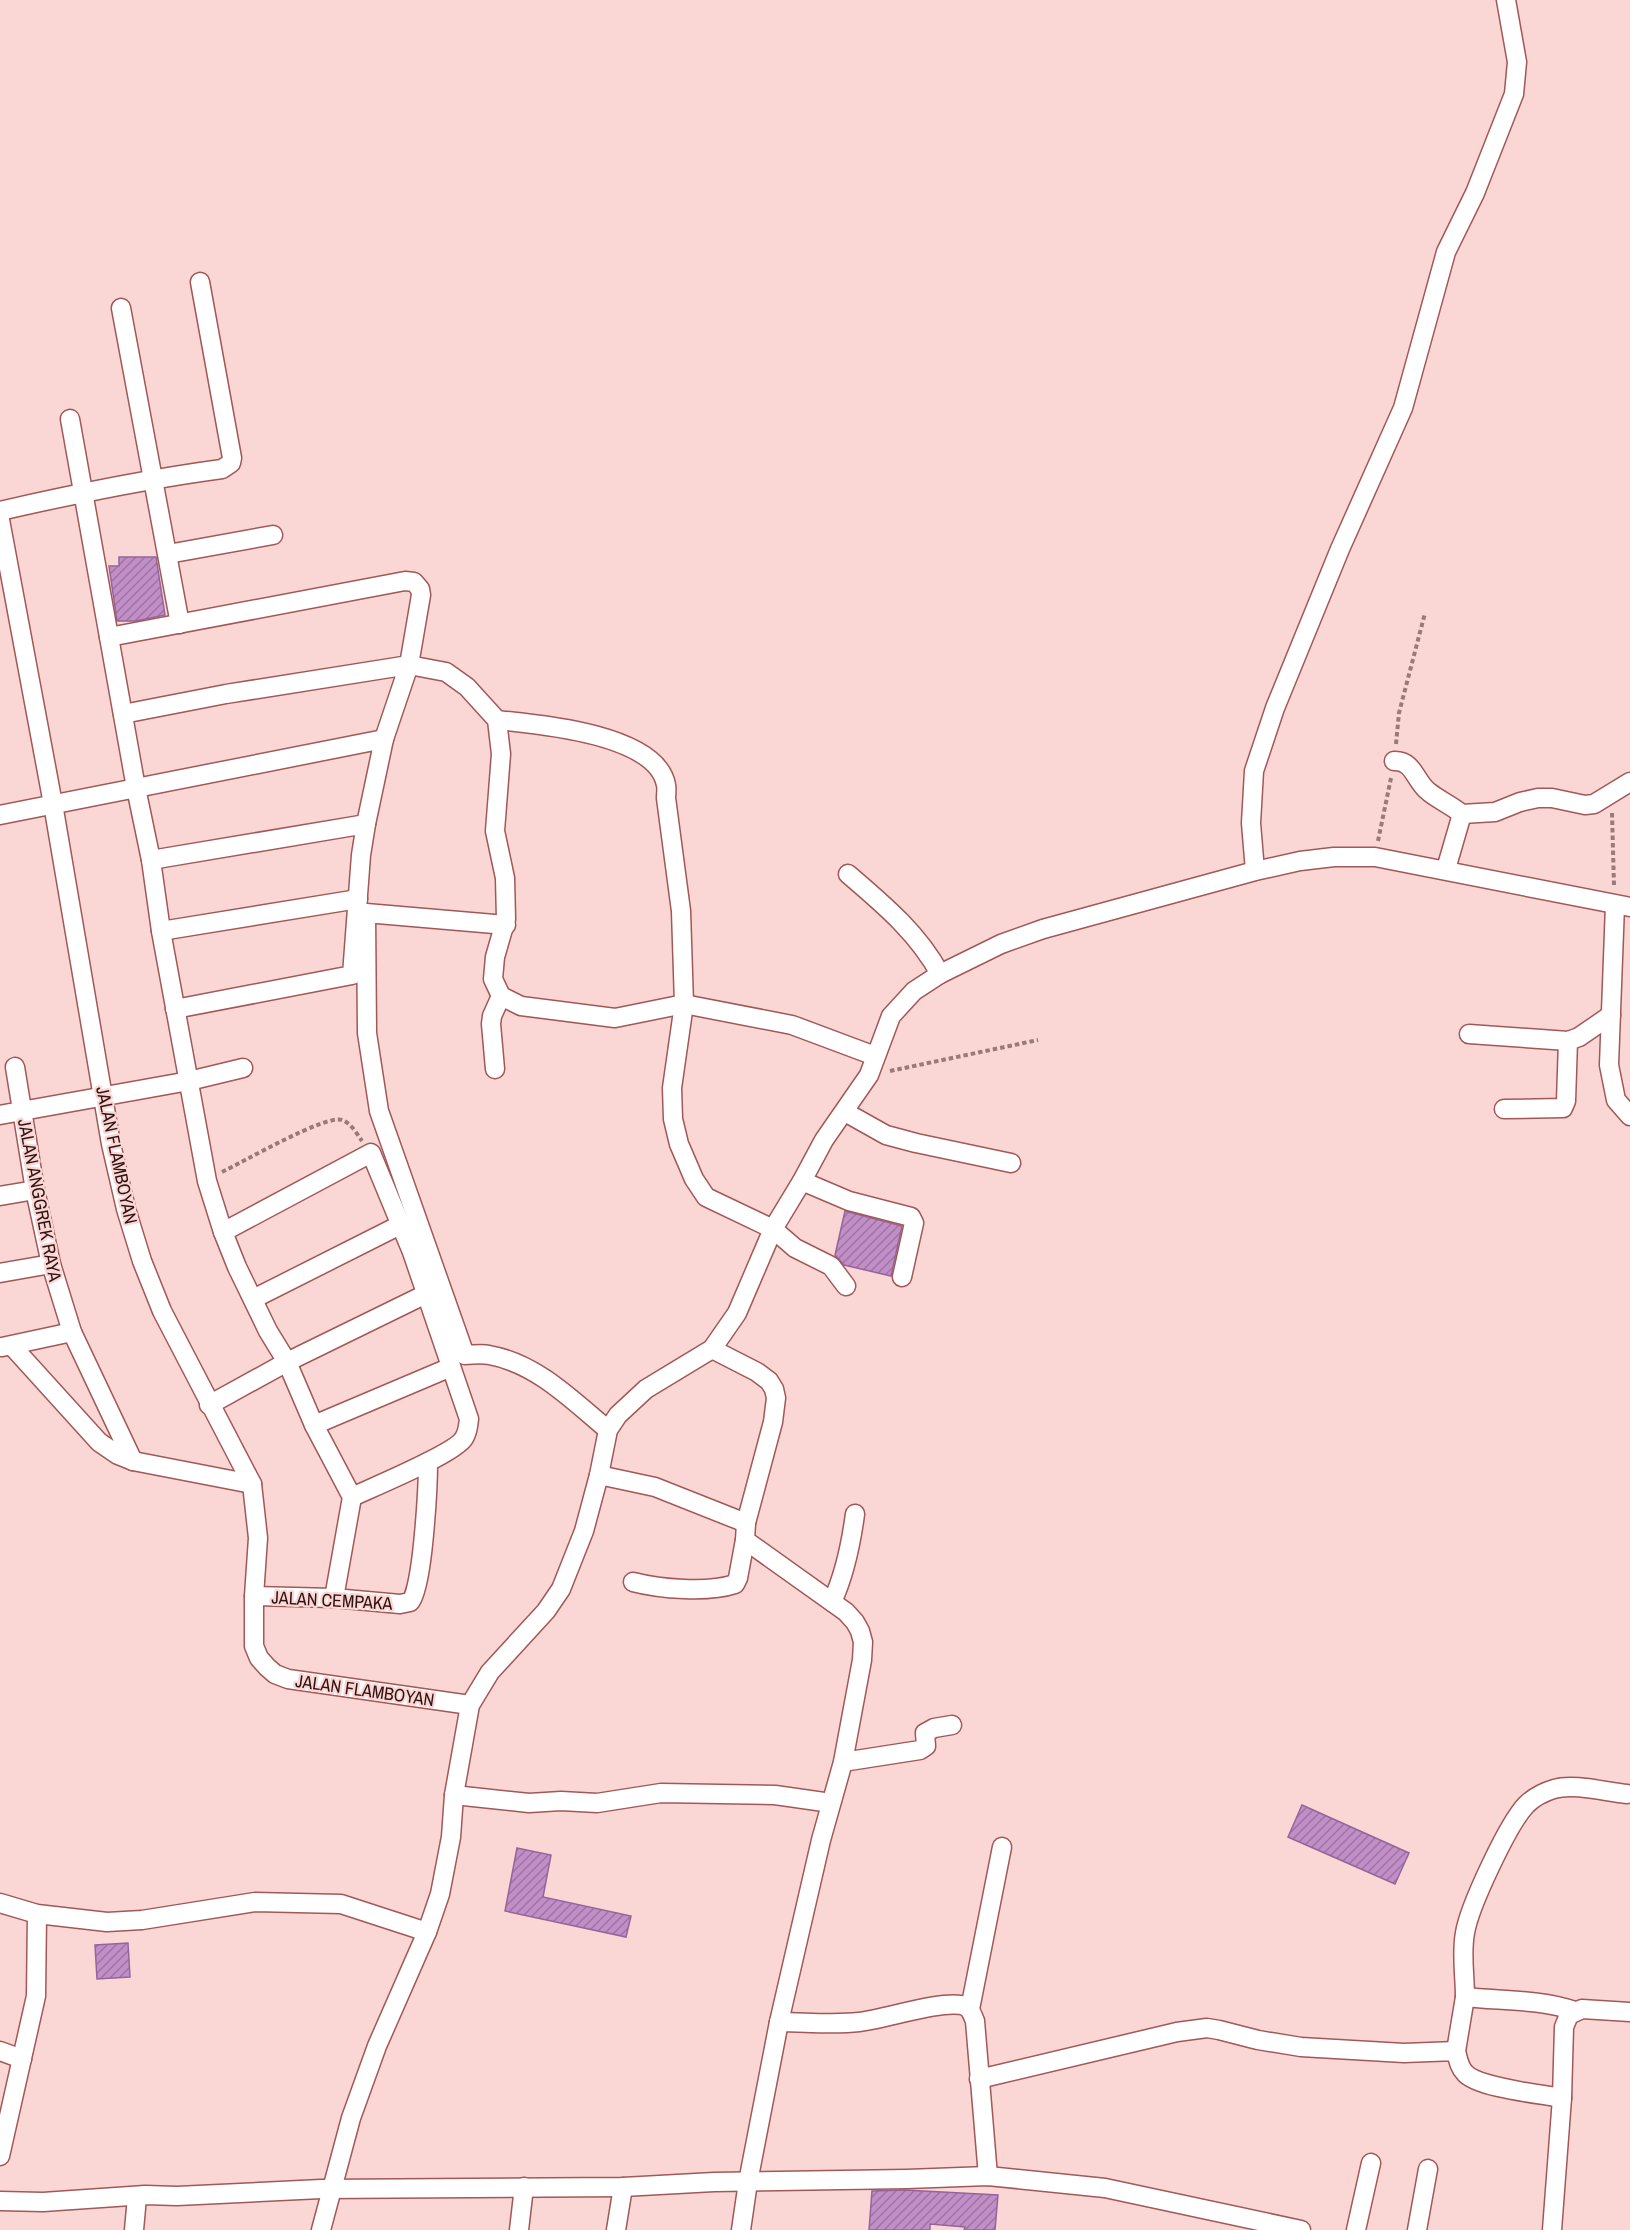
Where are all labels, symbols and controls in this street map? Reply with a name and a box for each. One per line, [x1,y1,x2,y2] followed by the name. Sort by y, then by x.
[90,1084,144,1226] street label: JALAN FLAMBOYAN
[12,1117,68,1284] street label: JALAN ANGGREK RAYA
[271,1584,393,1616] street label: JALAN CEMPAKA
[294,1668,436,1712] street label: JALAN FLAMBOYAN

